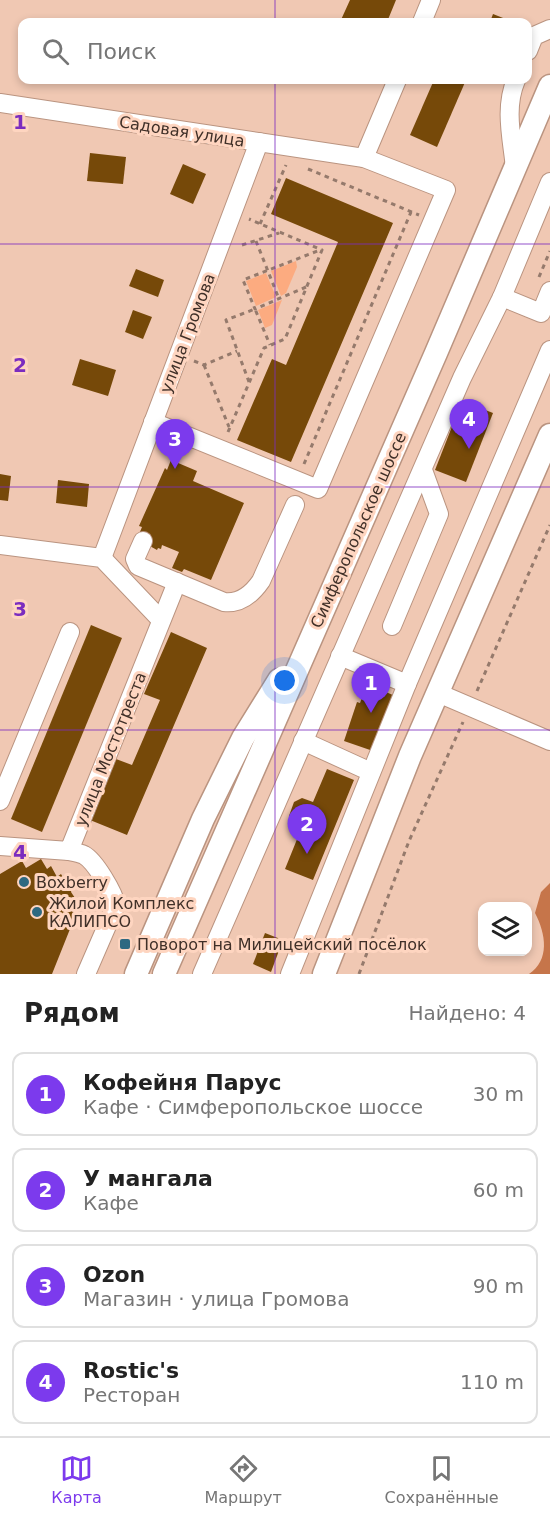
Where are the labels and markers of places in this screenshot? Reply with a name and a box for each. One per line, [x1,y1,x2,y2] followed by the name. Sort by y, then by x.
[450,400,488,449] pin: 4
[156,420,195,469] pin: 3
[352,664,391,713] pin: 1
[288,804,326,854] pin: 2
[36,873,108,892] place label: Boxberry
[17,875,31,889] marker: Boxberry
[49,894,194,931] place label: Жилой Комплекс КАЛИПСО
[30,905,44,919] marker: Жилой Комплекс КАЛИПСО
[137,935,427,954] place label: Поворот на Милицейский посёлок
[118,937,132,951] marker: Поворот на Милицейский посёлок

